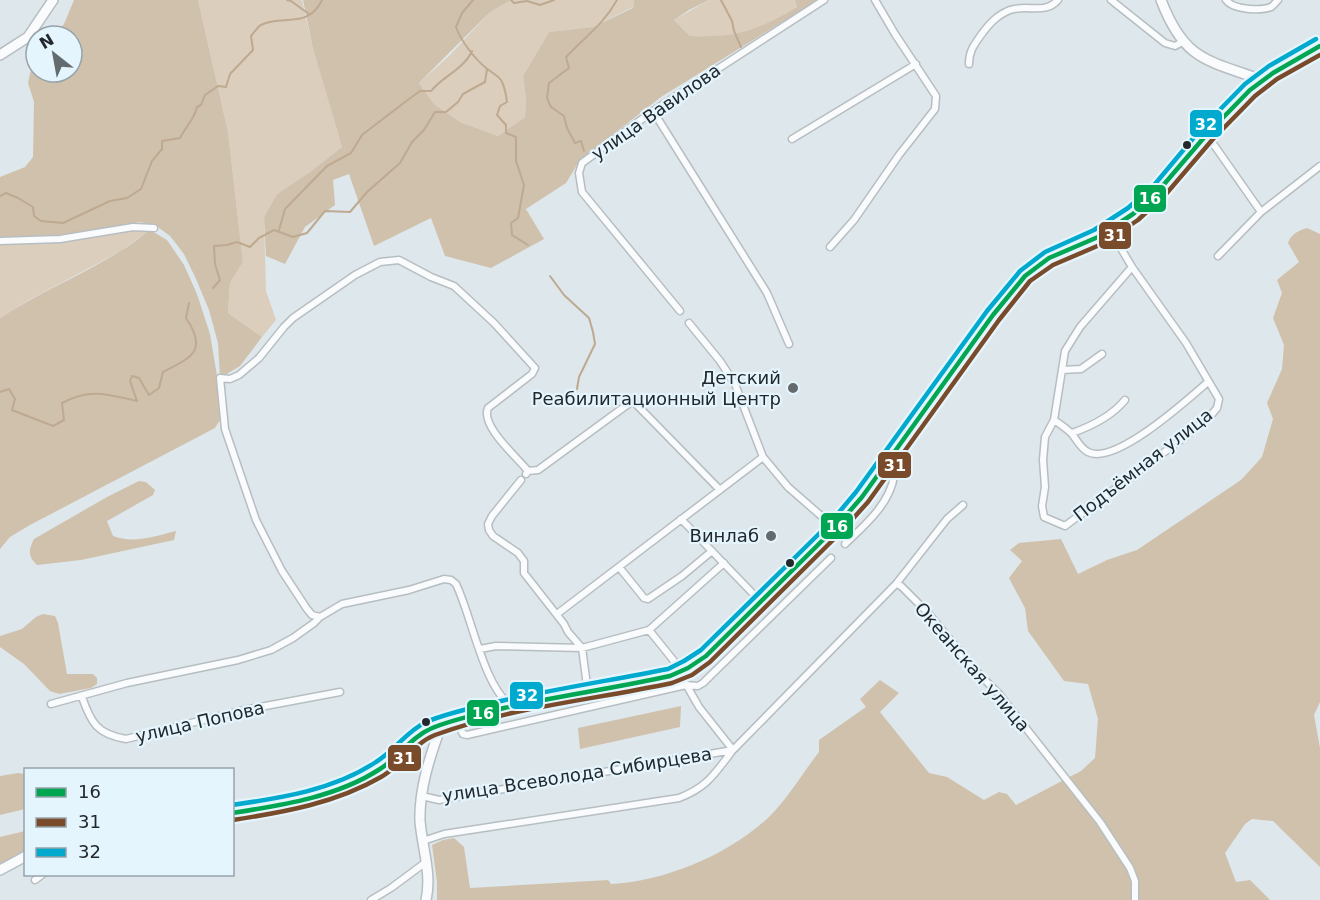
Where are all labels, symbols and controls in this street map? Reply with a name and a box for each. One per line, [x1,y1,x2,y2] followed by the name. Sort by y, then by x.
[24,24,84,84] north arrow
[36,30,57,53] text: N
[587,59,724,164] street label: улица Вавилова
[1189,109,1223,138] line badge: 32
[1195,115,1217,134] text: 32
[1181,139,1193,151] unlabelled marker
[1133,184,1167,213] line badge: 16
[1139,189,1161,208] text: 16
[1098,221,1132,250] line badge: 31
[1104,226,1126,245] text: 31
[532,367,781,409] place label: Детский Реабилитационный Центр
[786,381,800,395] marker: Детский Реабилитационный Центр
[1069,404,1216,525] street label: Подъёмная улица
[877,451,912,479] line badge: 31
[884,456,906,475] text: 31
[820,512,854,540] line badge: 16
[826,517,848,536] text: 16
[690,525,759,546] place label: Винлаб
[764,529,778,543] marker: Винлаб
[784,557,796,569] unlabelled marker
[911,598,1034,736] street label: Океанская улица
[509,681,544,710] line badge: 32
[516,686,538,705] text: 32
[133,696,266,747] street label: улица Попова
[466,699,500,727] line badge: 16
[472,704,494,723] text: 16
[420,716,432,728] unlabelled marker
[440,743,713,806] street label: улица Всеволода Сибирцева
[387,744,422,772] line badge: 31
[393,749,415,768] text: 31
[24,768,234,876] legend
[78,781,101,802] text: 16
[78,811,101,832] text: 31
[78,841,101,862] text: 32

